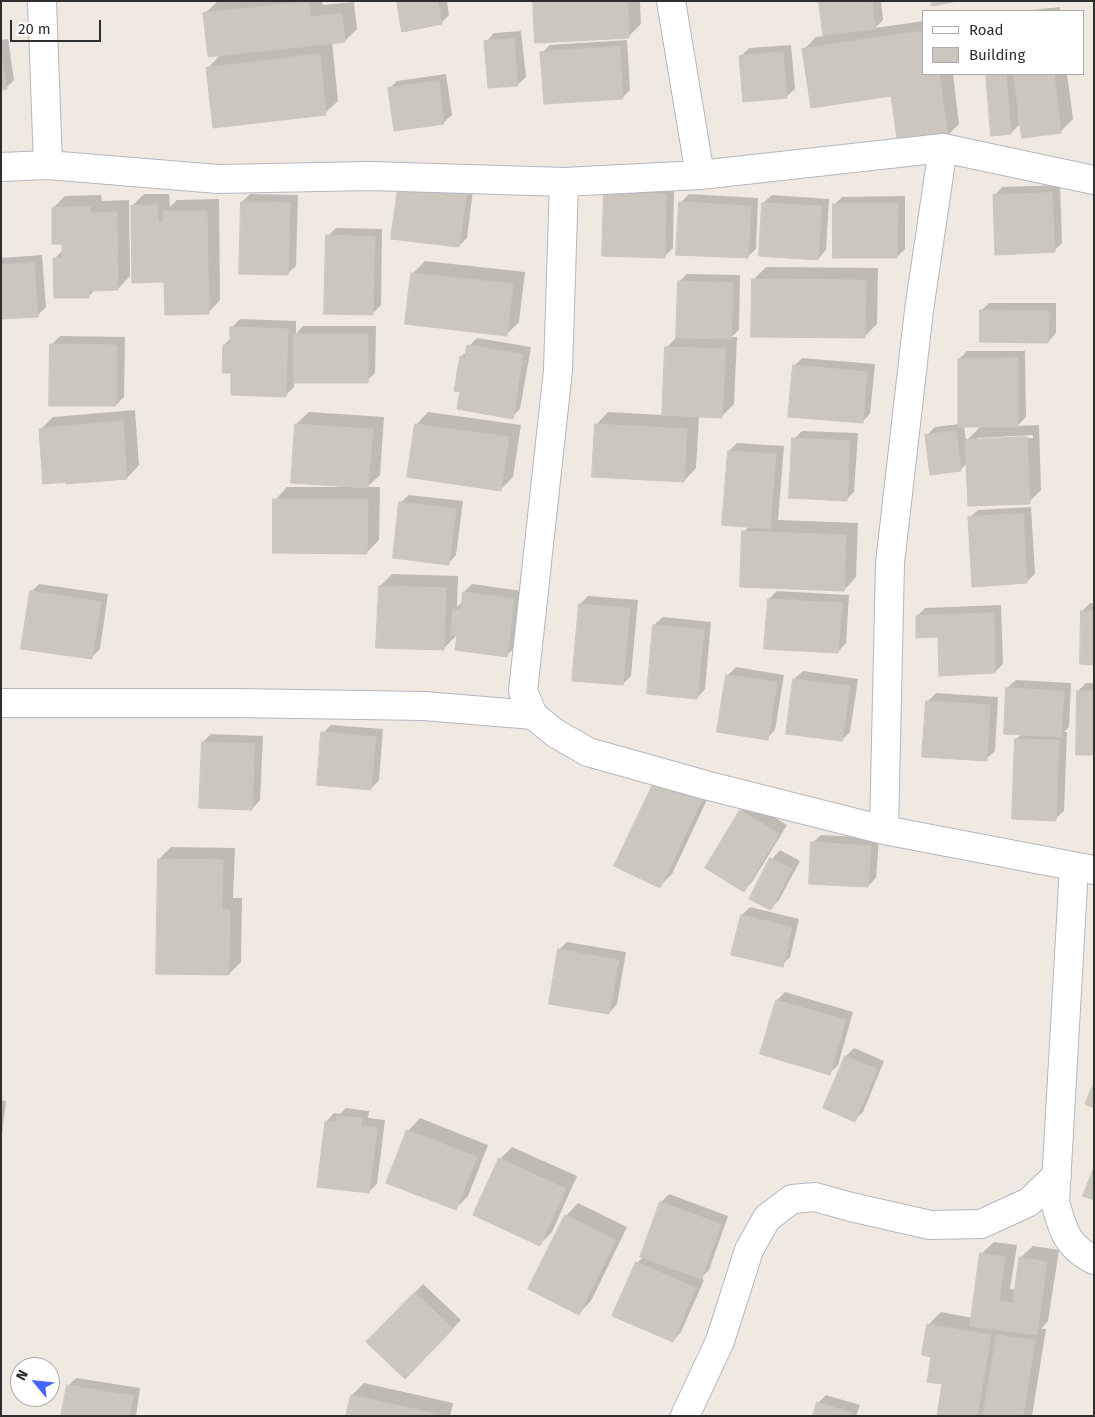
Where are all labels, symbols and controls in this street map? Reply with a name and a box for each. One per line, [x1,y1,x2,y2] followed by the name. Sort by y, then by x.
[12,10,104,42] scale bar
[922,10,1085,75] legend
[18,20,51,38] text: 20 m
[969,21,1004,39] text: Road
[969,46,1025,64] text: Building
[10,1357,60,1407] north arrow
[13,1367,32,1383] text: N

